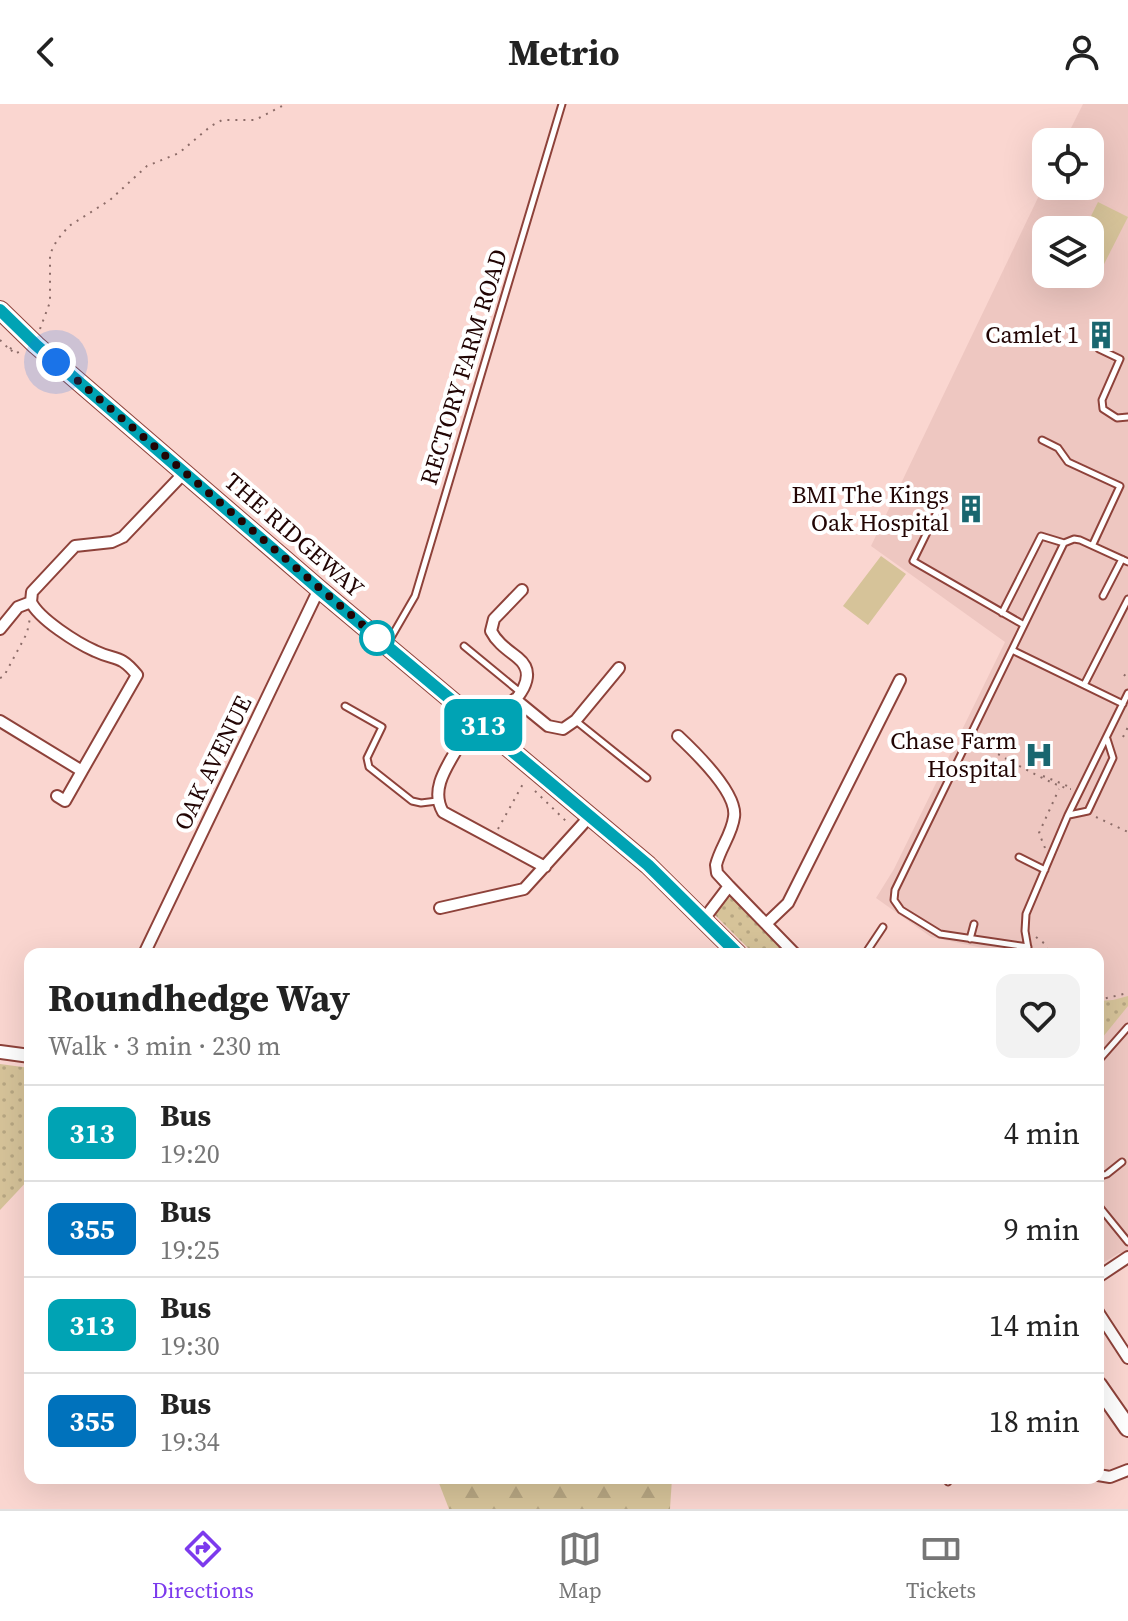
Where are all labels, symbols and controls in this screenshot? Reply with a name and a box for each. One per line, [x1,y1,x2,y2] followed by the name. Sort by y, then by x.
[508,28,620,77] text: Metrio
[24,30,68,74] icon: back
[1060,30,1104,74] icon: person
[1032,128,1104,288] map controls
[1032,128,1104,200] button: locate
[1032,216,1104,288] button: layers
[412,245,515,489] street label: RECTORY FARM ROAD
[985,318,1079,351] place label: Camlet 1
[1086,320,1116,350] building icon: Camlet 1
[36,342,76,382] your location
[217,465,371,604] street label: THE RIDGEWAY
[791,478,949,539] place label: BMI The Kings Oak Hospital
[956,494,986,524] building icon: BMI The Kings Oak Hospital
[360,621,394,655] unlabelled marker
[166,690,259,836] street label: OAK AVENUE
[437,699,529,751] line badge: 313
[460,706,506,744] text: 313
[890,724,1017,785] place label: Chase Farm Hospital
[1024,740,1054,770] hospital icon: Chase Farm Hospital
[48,972,350,1024] text: Roundhedge Way
[996,974,1080,1058] button: heart
[48,1028,281,1064] text: Walk · 3 min · 230 m
[160,1095,211,1136] text: Bus
[1004,1113,1080,1154] text: 4 min
[69,1114,115,1152] text: 313
[160,1136,220,1172] text: 19:20
[160,1191,211,1232] text: Bus
[1004,1209,1080,1250] text: 9 min
[69,1210,115,1248] text: 355
[160,1232,220,1268] text: 19:25
[160,1287,211,1328] text: Bus
[989,1305,1080,1346] text: 14 min
[69,1306,115,1344] text: 313
[160,1328,220,1364] text: 19:30
[160,1383,211,1424] text: Bus
[989,1401,1080,1442] text: 18 min
[69,1402,115,1440] text: 355
[160,1424,220,1460] text: 19:34
[152,1527,254,1605] tab: Directions
[558,1527,602,1605] tab: Map
[906,1527,976,1605] tab: Tickets

